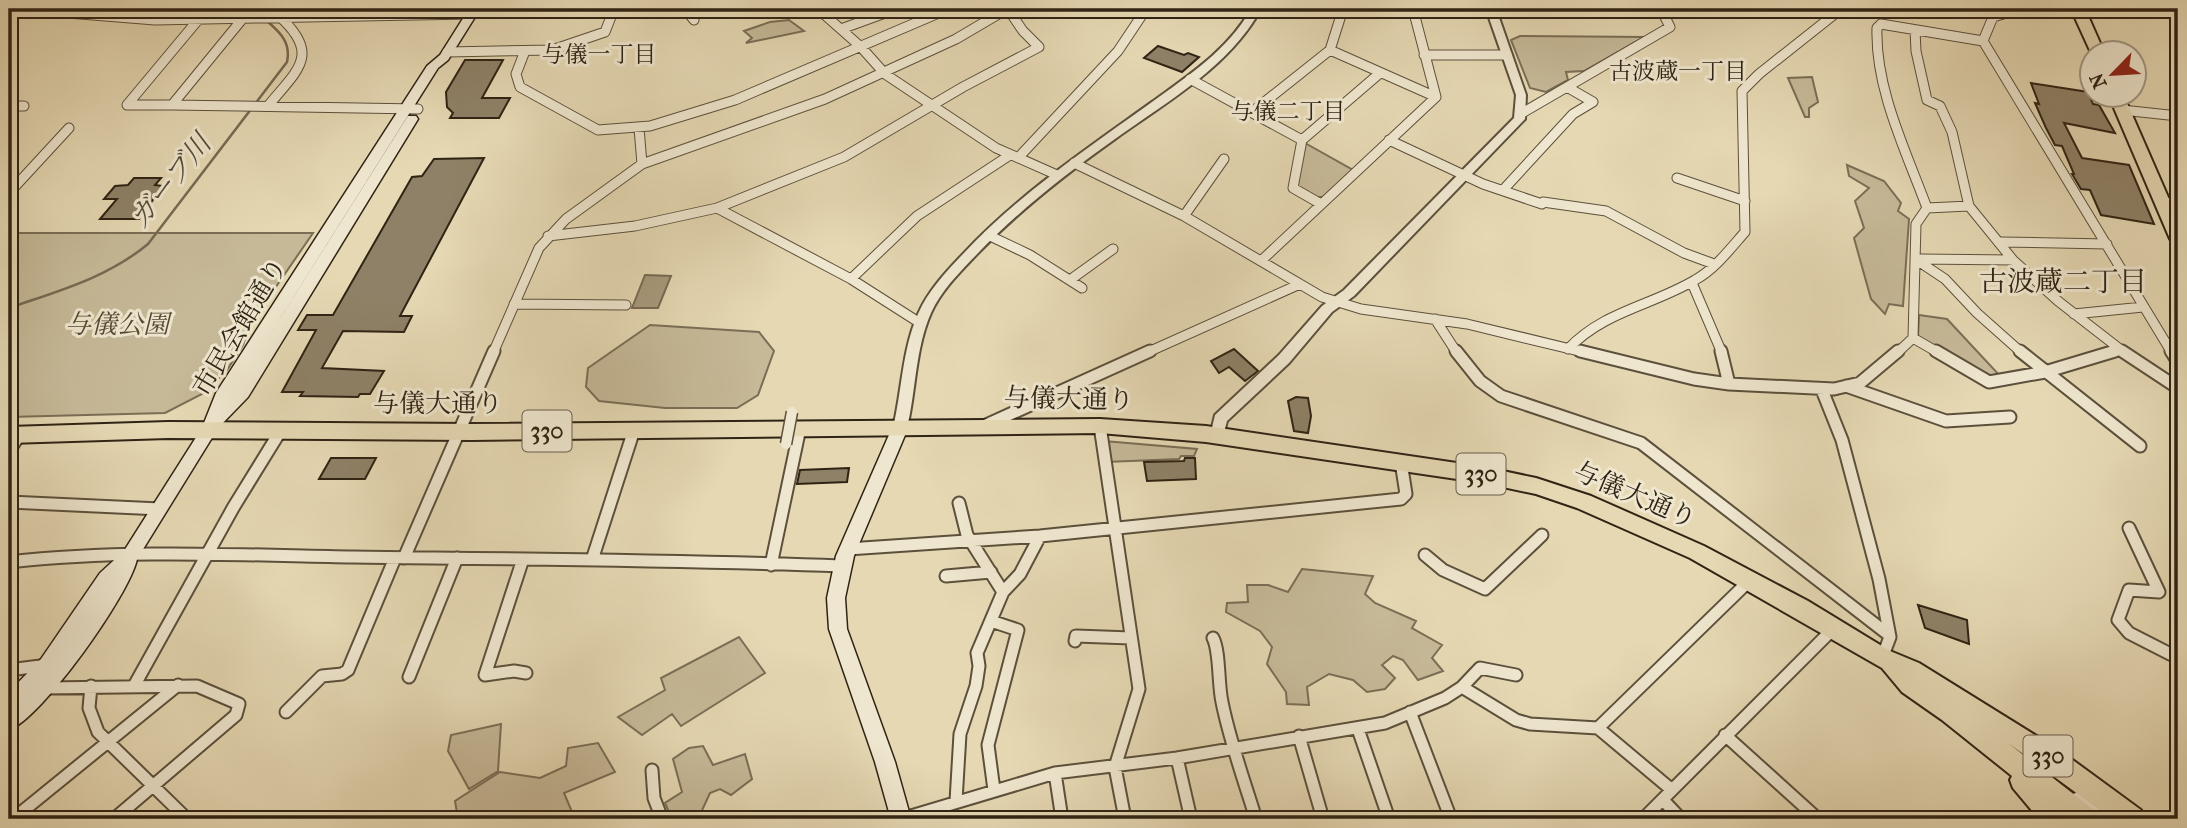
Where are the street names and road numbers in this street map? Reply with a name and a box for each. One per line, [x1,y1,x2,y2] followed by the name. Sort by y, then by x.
[187,252,293,402] street label: 市民会館通り
[1004,382,1134,416] street label: 与儀大通り
[373,388,503,419] street label: 与儀大通り
[522,410,572,452] road number: 330
[1456,453,1506,494] road number: 330
[1569,455,1701,535] street label: 与儀大通り
[2024,736,2072,776] road number: 330

